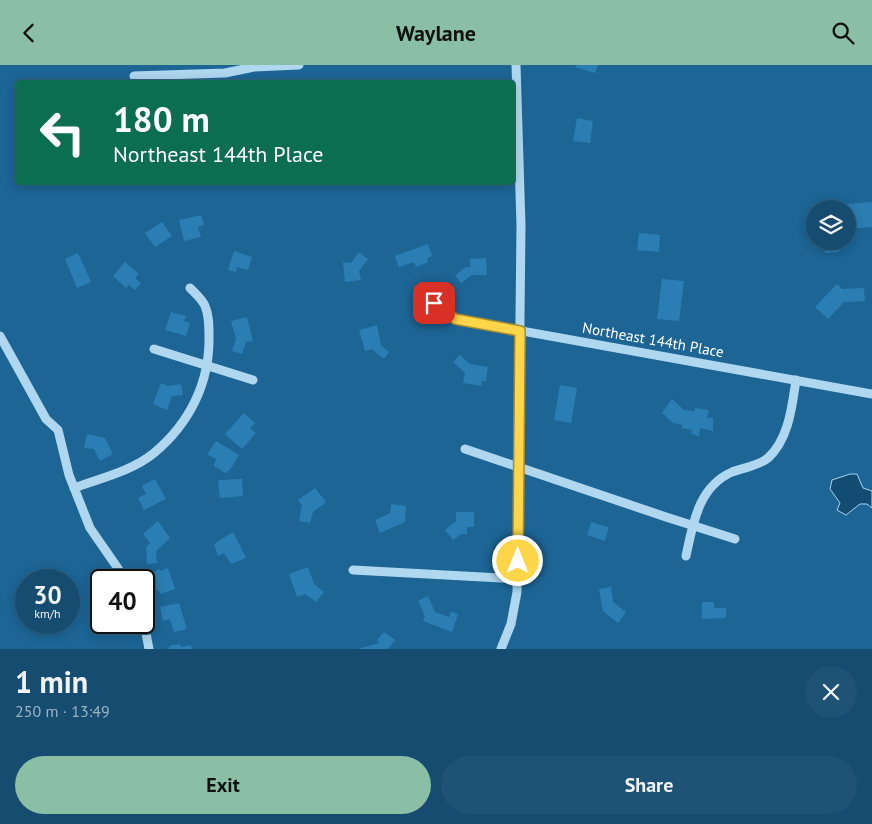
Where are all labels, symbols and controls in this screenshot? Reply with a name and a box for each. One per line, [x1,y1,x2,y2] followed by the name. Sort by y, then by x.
[15,19,43,47] icon: back
[396,19,476,47] text: Waylane
[829,19,857,47] icon: search
[113,96,210,142] text: 180 m
[30,100,95,165] icon: left
[113,140,323,168] text: Northeast 144th Place
[806,200,856,250] map controls
[806,200,856,250] button: layers
[413,282,455,324] pin
[420,289,448,317] icon: arrive
[581,318,725,361] street label: Northeast 144th Place
[491,534,543,586] position arrow
[90,569,155,634] speed limit sign: 40
[33,579,62,611] text: 30
[34,606,61,621] text: km/h
[15,662,88,701] text: 1 min
[805,666,857,718] button: close
[15,701,110,721] text: 250 m · 13:49
[15,756,431,814] button: Exit
[441,756,857,814] button: Share

